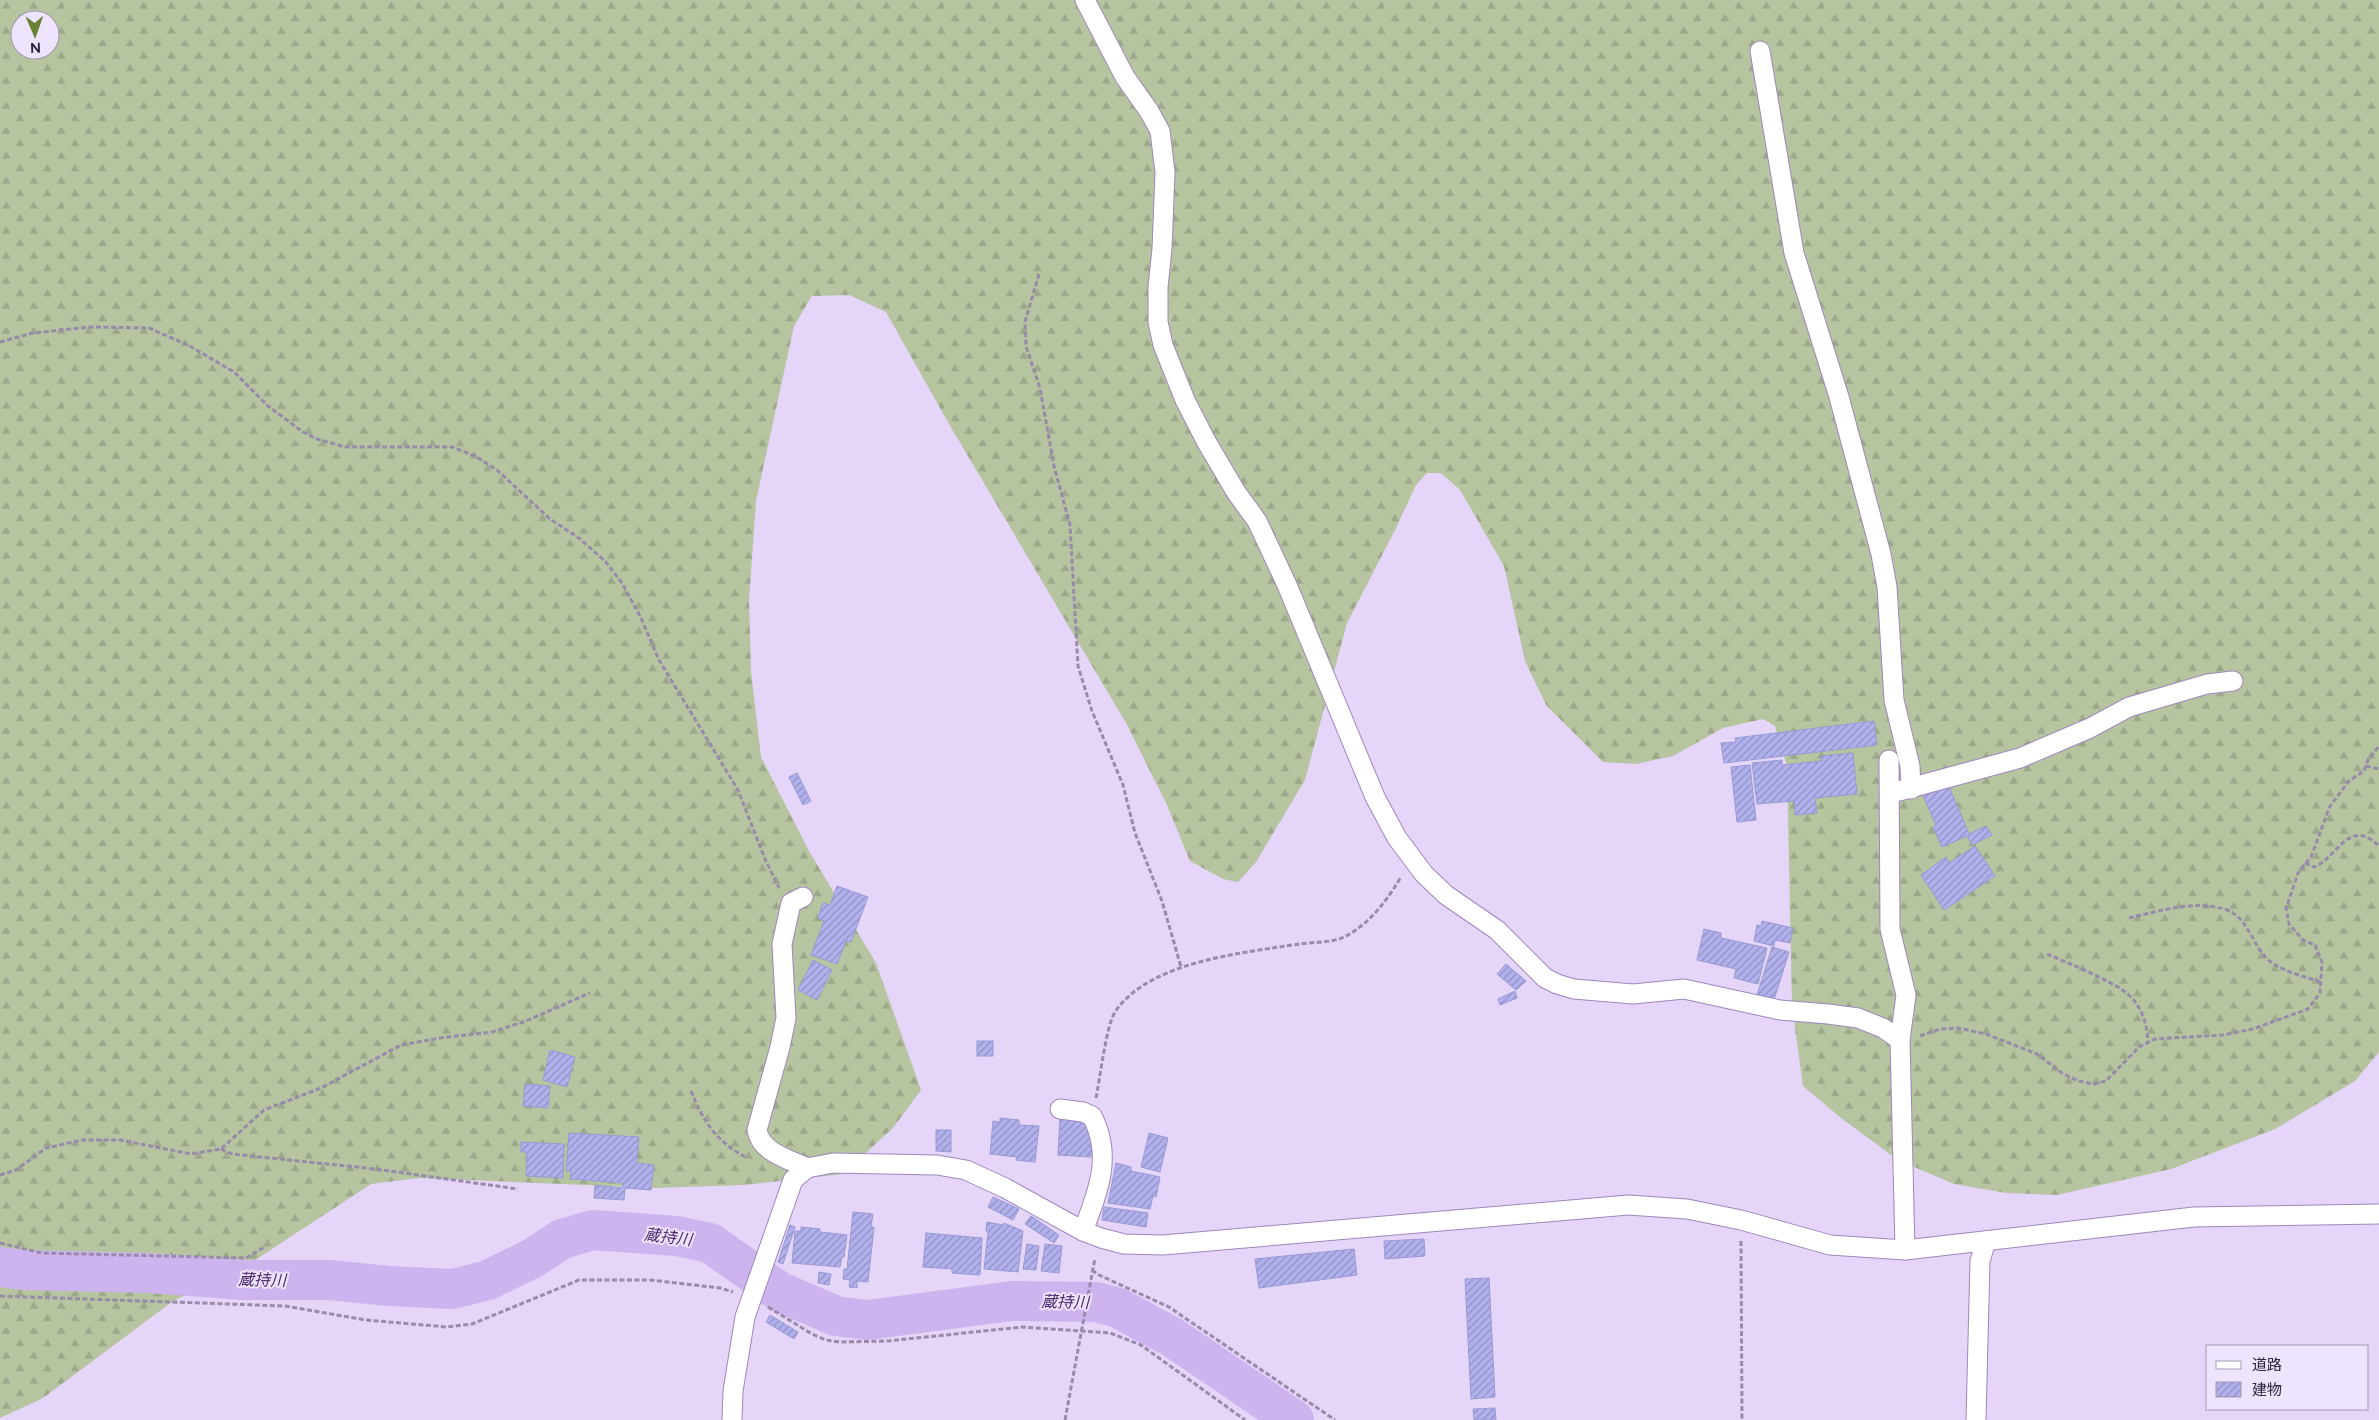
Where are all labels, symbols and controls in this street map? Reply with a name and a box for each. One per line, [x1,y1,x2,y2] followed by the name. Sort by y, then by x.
[10,10,60,60] north arrow
[30,39,41,56] text: N
[643,1225,695,1250] water label: 蔵持川
[238,1270,288,1290] water label: 蔵持川
[1041,1292,1091,1312] water label: 蔵持川
[2206,1345,2369,1410] legend
[2252,1356,2282,1374] text: 道路
[2252,1381,2282,1399] text: 建物

